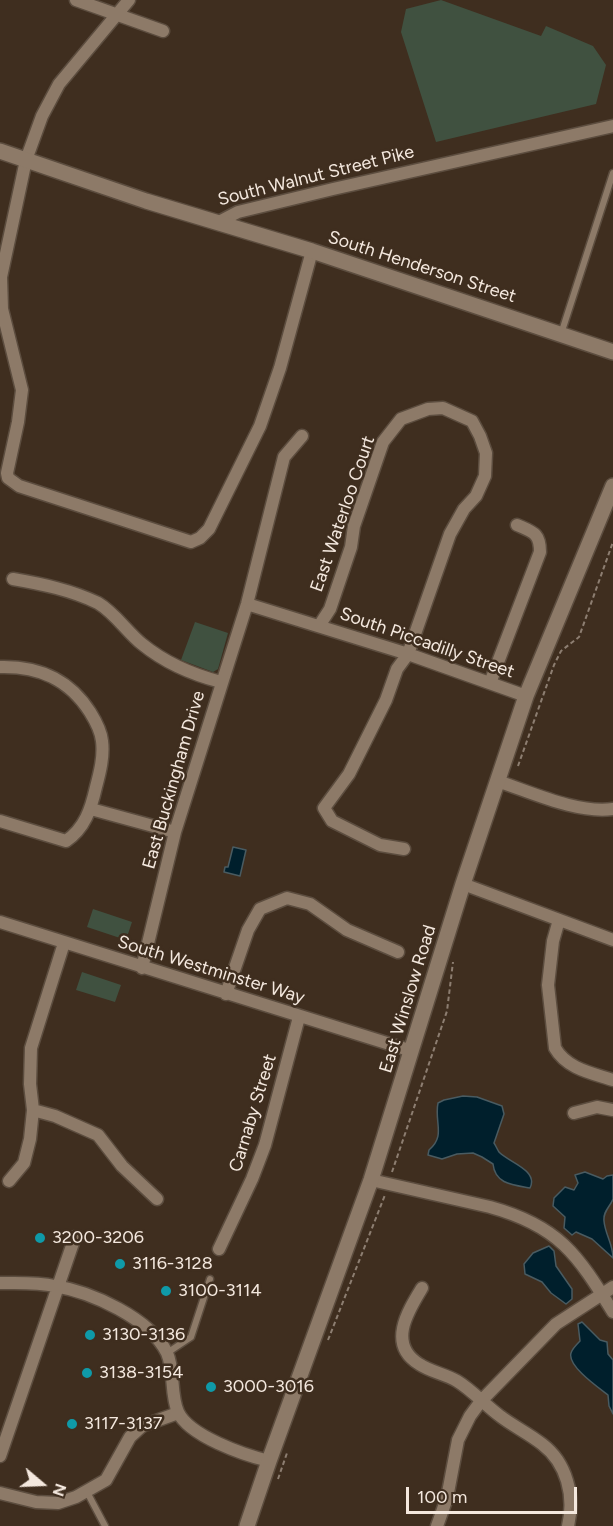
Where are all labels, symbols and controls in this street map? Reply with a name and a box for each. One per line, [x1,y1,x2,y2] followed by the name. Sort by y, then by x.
[216,141,416,211] street label: South Walnut Street Pike
[325,226,519,308] street label: South Henderson Street
[306,433,380,595] street label: East Waterloo Court
[337,603,517,683] street label: South Piccadilly Street
[138,688,210,872] street label: East Buckingham Drive
[375,922,441,1076] street label: East Winslow Road
[115,931,307,1009] street label: South Westminster Way
[225,1051,281,1175] street label: Carnaby Street
[52,1227,144,1249] place label: 3200-3206
[33,1231,47,1245] marker: 3200-3206
[132,1253,213,1275] place label: 3116-3128
[113,1257,127,1271] marker: 3116-3128
[178,1280,262,1302] place label: 3100-3114
[159,1284,173,1298] marker: 3100-3114
[102,1324,185,1346] place label: 3130-3136
[83,1328,97,1342] marker: 3130-3136
[99,1362,183,1384] place label: 3138-3154
[80,1366,94,1380] marker: 3138-3154
[223,1376,314,1398] place label: 3000-3016
[204,1380,218,1394] marker: 3000-3016
[84,1413,163,1435] place label: 3117-3137
[65,1417,79,1431] marker: 3117-3137
[12,1454,72,1514] north arrow
[409,1475,580,1513] scale bar
[48,1481,70,1499] text: N
[417,1486,467,1508] text: 100 m

